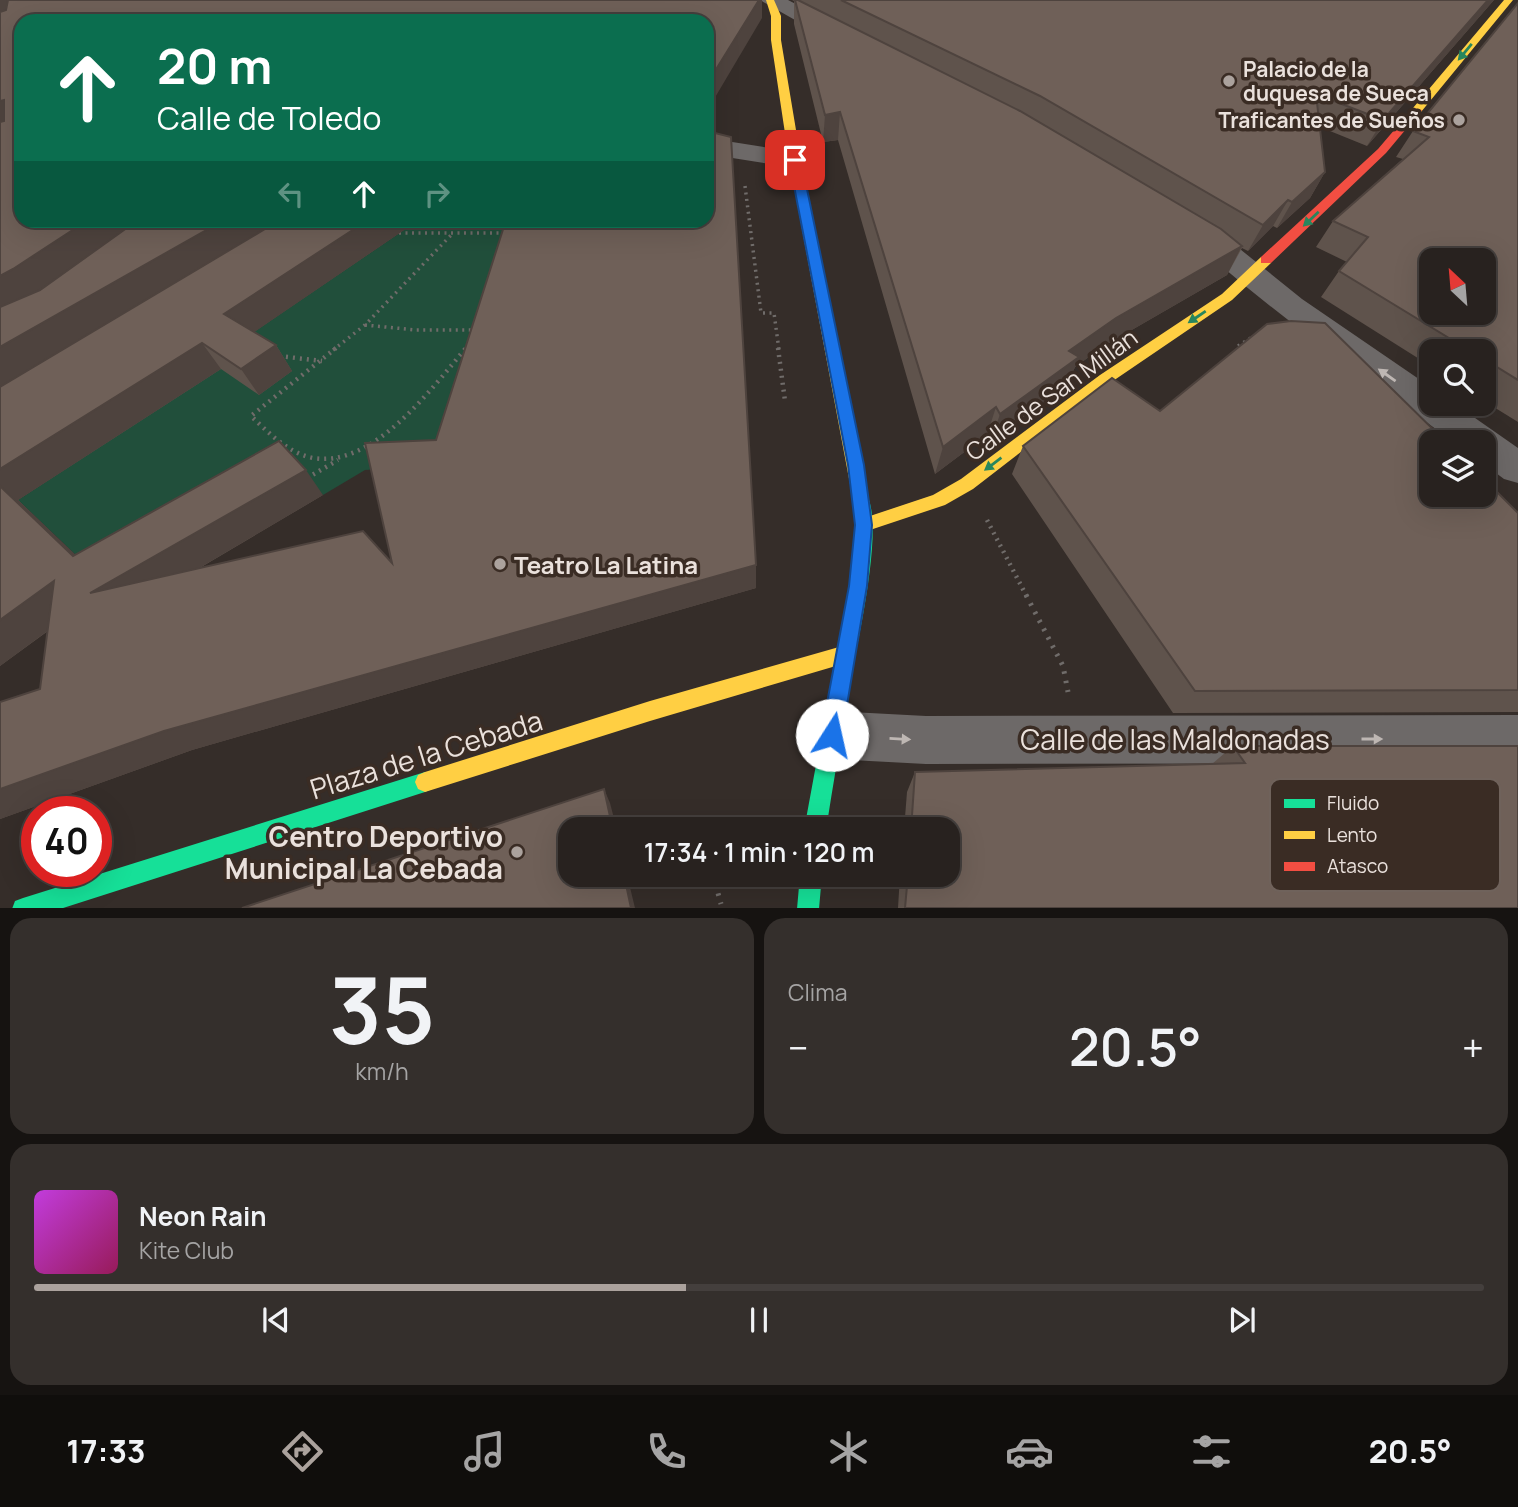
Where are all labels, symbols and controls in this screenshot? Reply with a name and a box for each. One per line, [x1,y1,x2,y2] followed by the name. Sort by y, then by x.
[157,32,272,99] text: 20 m
[42,42,133,133] icon: ahead
[1458,44,1473,61] one-way arrow
[1243,55,1429,107] place label: Palacio de la duquesa de Sueca
[1221,73,1237,89] marker: Palacio de la duquesa de Sueca
[157,96,381,140] text: Calle de Toledo
[1218,106,1445,134] place label: Traficantes de Sueños
[1451,112,1467,128] marker: Traficantes de Sueños
[765,130,825,190] pin
[776,141,814,179] icon: arrive
[272,175,310,213] icon: left
[345,175,383,213] icon: ahead
[418,175,456,213] icon: right
[1302,211,1320,227] one-way arrow
[1419,248,1496,326] north arrow
[1419,248,1496,507] map controls
[1188,310,1206,324] one-way arrow
[958,320,1144,468] street label: Calle de San Millán
[1419,339,1496,416] button: search
[1378,368,1396,382] one-way arrow
[1419,430,1496,507] button: layers
[984,457,1002,471] one-way arrow
[514,548,698,581] place label: Teatro La Latina
[492,556,508,572] marker: Teatro La Latina
[795,698,869,772] position arrow
[305,701,547,807] street label: Plaza de la Cebada
[1020,720,1330,758] street label: Calle de las Maldonadas
[889,733,911,744] one-way arrow
[1361,733,1383,745] one-way arrow
[1270,779,1500,891] legend
[1327,790,1379,816] text: Fluido
[21,796,112,887] speed limit sign: 40
[225,817,503,887] place label: Centro Deportivo Municipal La Cebada
[1327,822,1377,848] text: Lento
[644,834,874,870] text: 17:34 · 1 min · 120 m
[509,844,525,860] marker: Centro Deportivo Municipal La Cebada
[1327,853,1388,879] text: Atasco
[329,947,435,1071] text: 35
[788,976,847,1008] text: Clima
[1069,1011,1202,1082] text: 20.5°
[788,1021,809,1073] text: −
[1462,1021,1484,1073] text: +
[355,1055,409,1087] text: km/h
[139,1198,267,1234] text: Neon Rain
[139,1234,234,1266] text: Kite Club
[257,1301,295,1339] icon: previous
[740,1301,778,1339] icon: pause
[1223,1301,1261,1339] icon: next
[278,1427,327,1476] icon: directions
[460,1427,509,1476] icon: music
[642,1427,691,1476] icon: phone
[824,1427,873,1476] icon: climate
[1005,1427,1054,1476] icon: car
[1187,1427,1236,1476] icon: filters
[66,1429,146,1473] text: 17:33
[1369,1429,1452,1473] text: 20.5°

